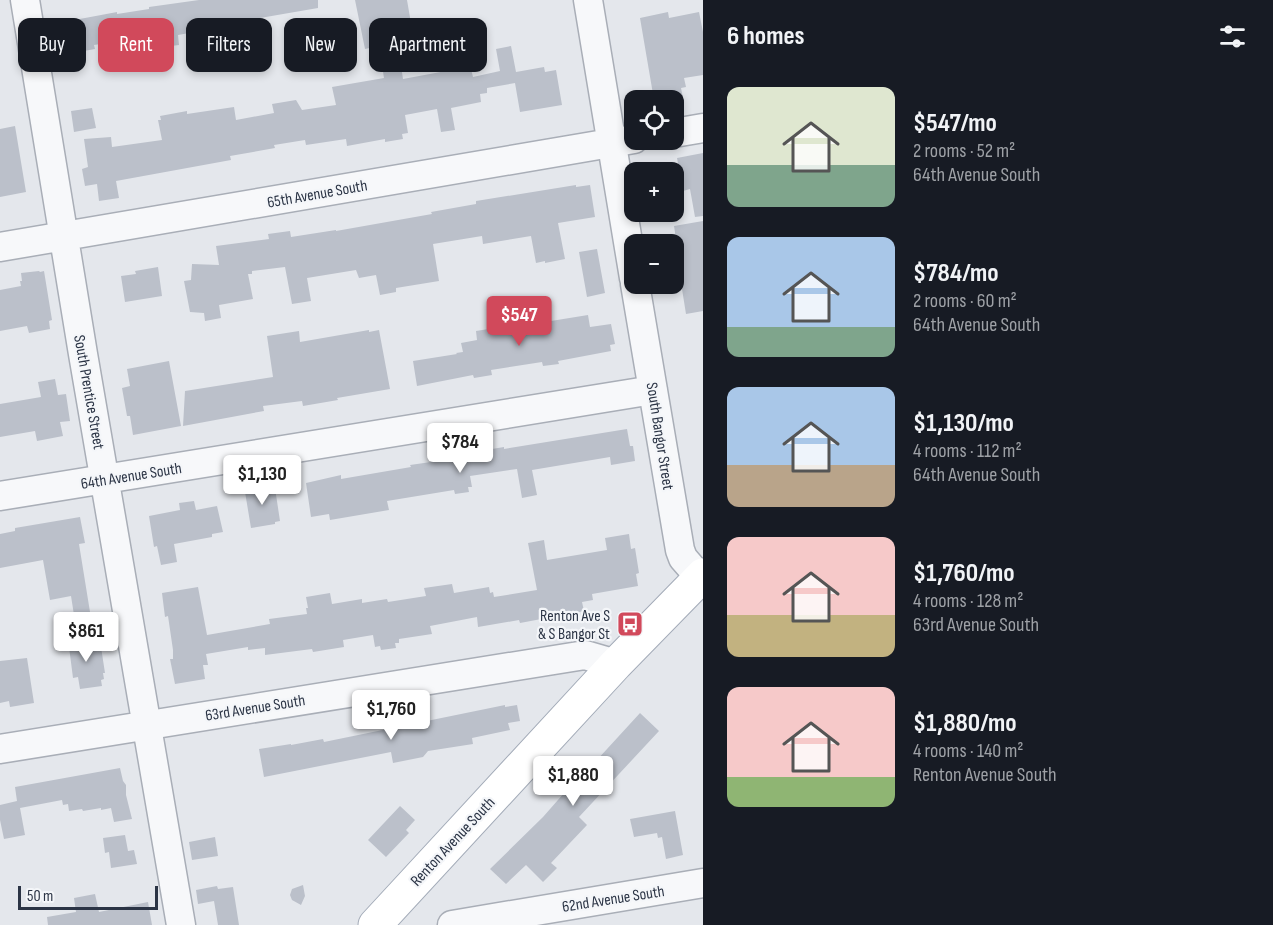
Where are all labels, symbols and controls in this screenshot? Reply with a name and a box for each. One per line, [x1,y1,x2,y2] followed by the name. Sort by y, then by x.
[18,18,86,72] chip: Buy
[98,18,174,72] chip: Rent
[186,18,272,72] chip: Filters
[284,18,357,72] chip: New
[369,18,487,72] chip: Apartment
[1216,20,1249,53] icon: filters
[727,21,805,52] text: 6 homes
[624,90,684,294] map controls
[624,90,684,150] button: locate
[913,108,997,139] text: $547/mo
[775,111,847,183] icon: home
[913,139,1015,163] text: 2 rooms · 52 m²
[624,162,684,222] button: +
[913,163,1040,187] text: 64th Avenue South
[266,176,369,213] street label: 65th Avenue South
[624,234,684,294] button: −
[913,258,999,289] text: $784/mo
[775,261,847,333] icon: home
[913,289,1017,313] text: 2 rooms · 60 m²
[483,296,555,347] pin: $547
[501,303,537,327] text: $547
[913,313,1040,337] text: 64th Avenue South
[69,334,108,451] street label: South Prentice Street
[642,381,677,491] street label: South Bangor Street
[913,408,1014,439] text: $1,130/mo
[775,411,847,483] icon: home
[424,423,496,474] pin: $784
[441,430,479,454] text: $784
[913,439,1022,463] text: 4 rooms · 112 m²
[213,455,311,506] pin: $1,130
[79,459,183,494] street label: 64th Avenue South
[237,462,287,486] text: $1,130
[913,463,1040,487] text: 64th Avenue South
[913,558,1015,589] text: $1,760/mo
[775,561,847,633] icon: home
[913,589,1023,613] text: 4 rooms · 128 m²
[538,607,610,644] place label: Renton Ave S & S Bangor St
[615,609,645,639] bus stop icon: Renton Ave S & S Bangor St
[50,612,122,663] pin: $861
[913,613,1039,637] text: 63rd Avenue South
[68,619,104,643] text: $861
[342,690,440,741] pin: $1,760
[204,691,307,726] street label: 63rd Avenue South
[366,697,416,721] text: $1,760
[913,708,1017,739] text: $1,880/mo
[775,711,847,783] icon: home
[913,739,1023,763] text: 4 rooms · 140 m²
[524,756,622,807] pin: $1,880
[547,763,599,787] text: $1,880
[913,763,1057,787] text: Renton Avenue South
[407,794,499,891] street label: Renton Avenue South
[561,882,666,917] street label: 62nd Avenue South
[18,883,158,910] scale bar
[27,887,53,906] text: 50 m

